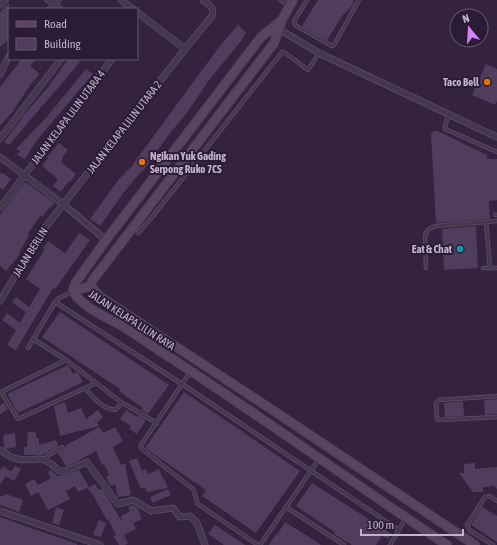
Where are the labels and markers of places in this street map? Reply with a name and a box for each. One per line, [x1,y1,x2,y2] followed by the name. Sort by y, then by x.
[443,76,480,88] place label: Taco Bell
[482,77,492,87] marker: Taco Bell
[150,150,226,175] place label: Ngikan Yuk Gading Serpong Ruko 7CS
[137,157,147,167] marker: Ngikan Yuk Gading Serpong Ruko 7CS
[412,243,453,255] place label: Eat & Chat
[455,244,465,254] marker: Eat & Chat

